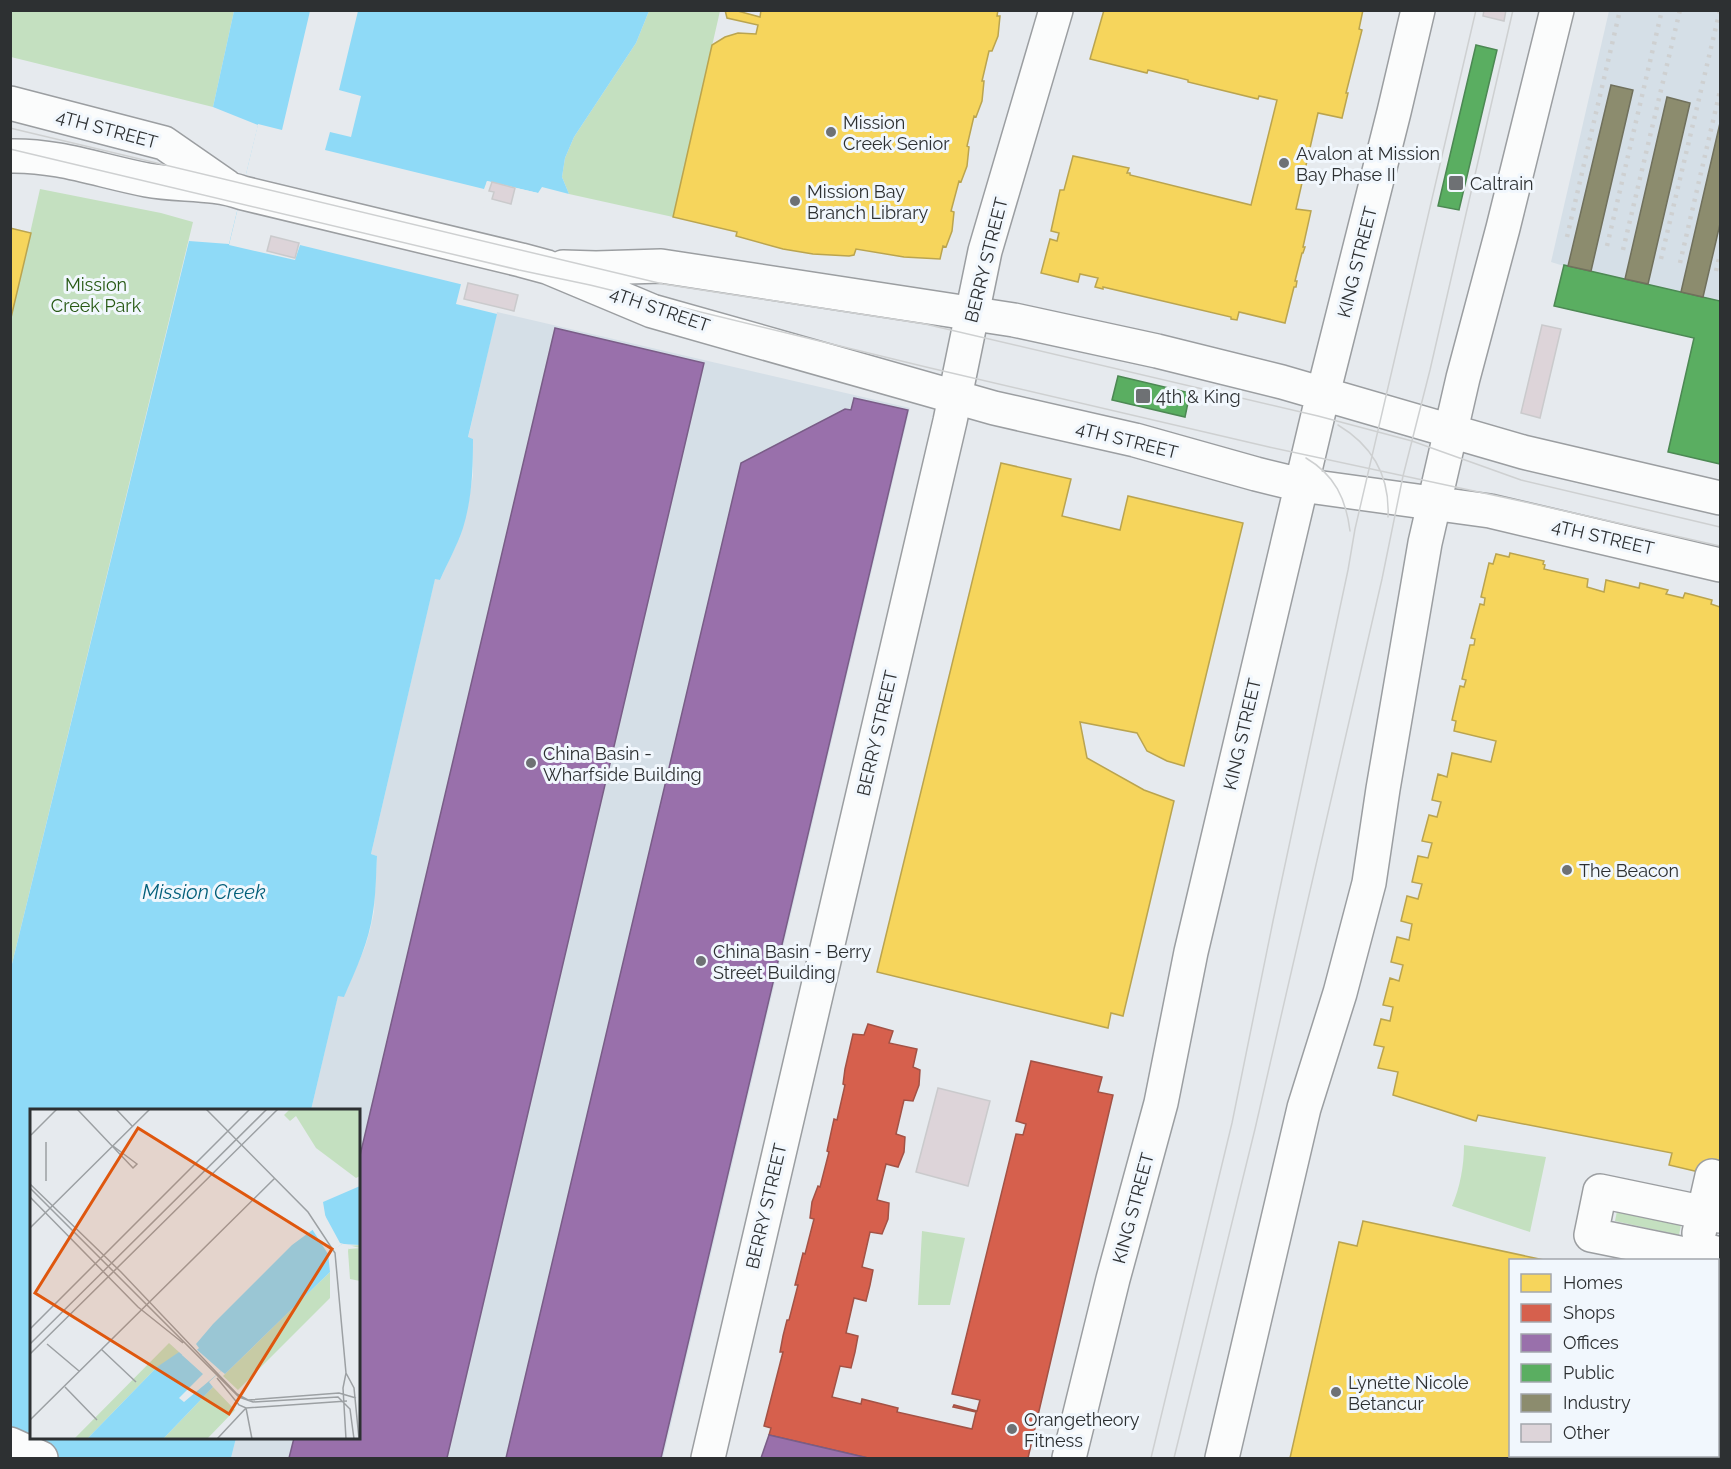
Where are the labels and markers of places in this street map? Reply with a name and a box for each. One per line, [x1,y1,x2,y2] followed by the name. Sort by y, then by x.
[843,112,950,154] place label: Mission Creek Senior
[824,125,838,139] marker: Mission Creek Senior
[1296,143,1440,185] place label: Avalon at Mission Bay Phase II
[1277,156,1291,170] marker: Avalon at Mission Bay Phase II
[1470,173,1534,194] place label: Caltrain
[1447,174,1465,192] marker: Caltrain
[807,181,928,223] place label: Mission Bay Branch Library
[788,194,802,208] marker: Mission Bay Branch Library
[1156,386,1241,407] place label: 4th & King
[1134,387,1152,405] marker: 4th & King
[543,743,702,785] place label: China Basin - Wharfside Building
[524,756,538,770] marker: China Basin - Wharfside Building
[1579,860,1679,881] place label: The Beacon
[1560,863,1574,877] marker: The Beacon
[713,941,872,983] place label: China Basin - Berry Street Building
[694,954,708,968] marker: China Basin - Berry Street Building
[1348,1372,1469,1414] place label: Lynette Nicole Betancur
[1329,1385,1343,1399] marker: Lynette Nicole Betancur
[1024,1409,1140,1451] place label: Orangetheory Fitness
[1005,1422,1019,1436] marker: Orangetheory Fitness

